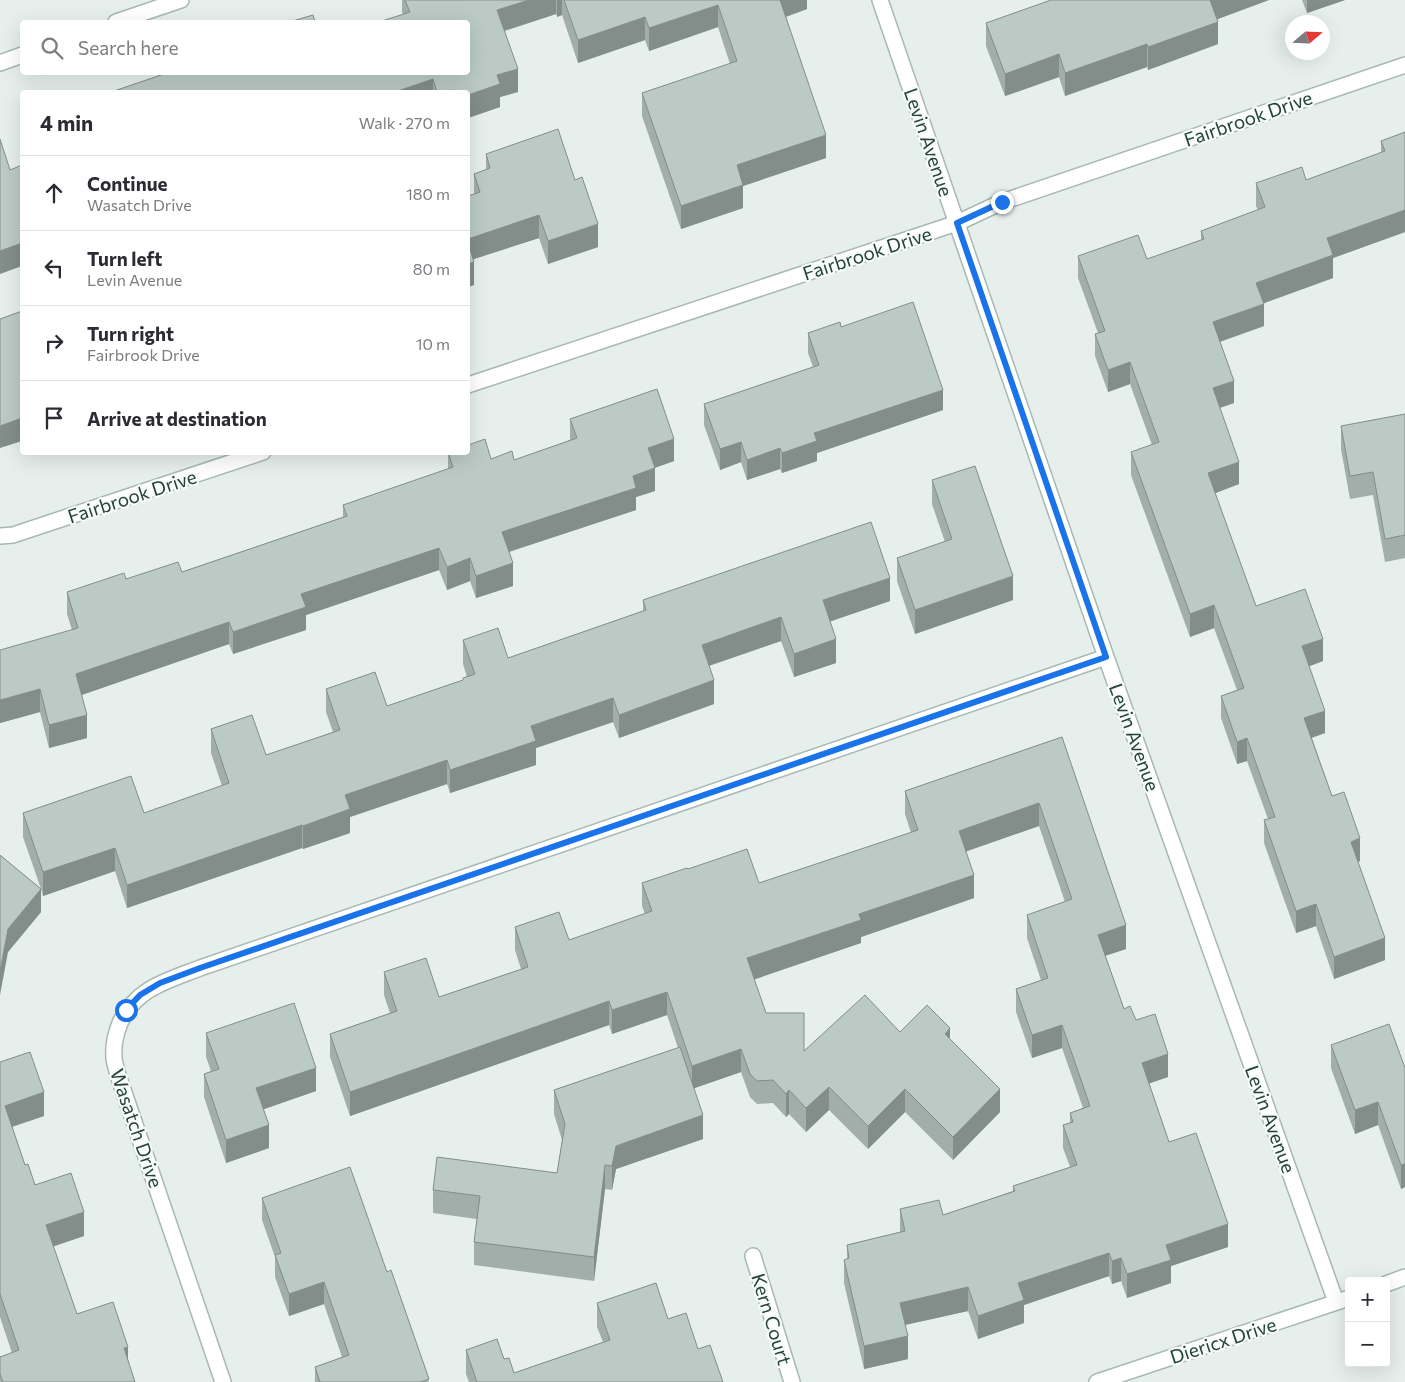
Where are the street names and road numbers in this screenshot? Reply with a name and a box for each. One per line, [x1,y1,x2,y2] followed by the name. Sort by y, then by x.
[900,85,958,199] street label: Levin Avenue
[1181,85,1315,151] street label: Fairbrook Drive
[800,221,934,285] street label: Fairbrook Drive
[65,464,199,528] street label: Fairbrook Drive
[1105,680,1165,794] street label: Levin Avenue
[1241,1062,1301,1176] street label: Levin Avenue
[106,1065,168,1191] street label: Wasatch Drive
[747,1270,797,1368] street label: Kern Court
[1167,1312,1279,1368] street label: Diericx Drive

